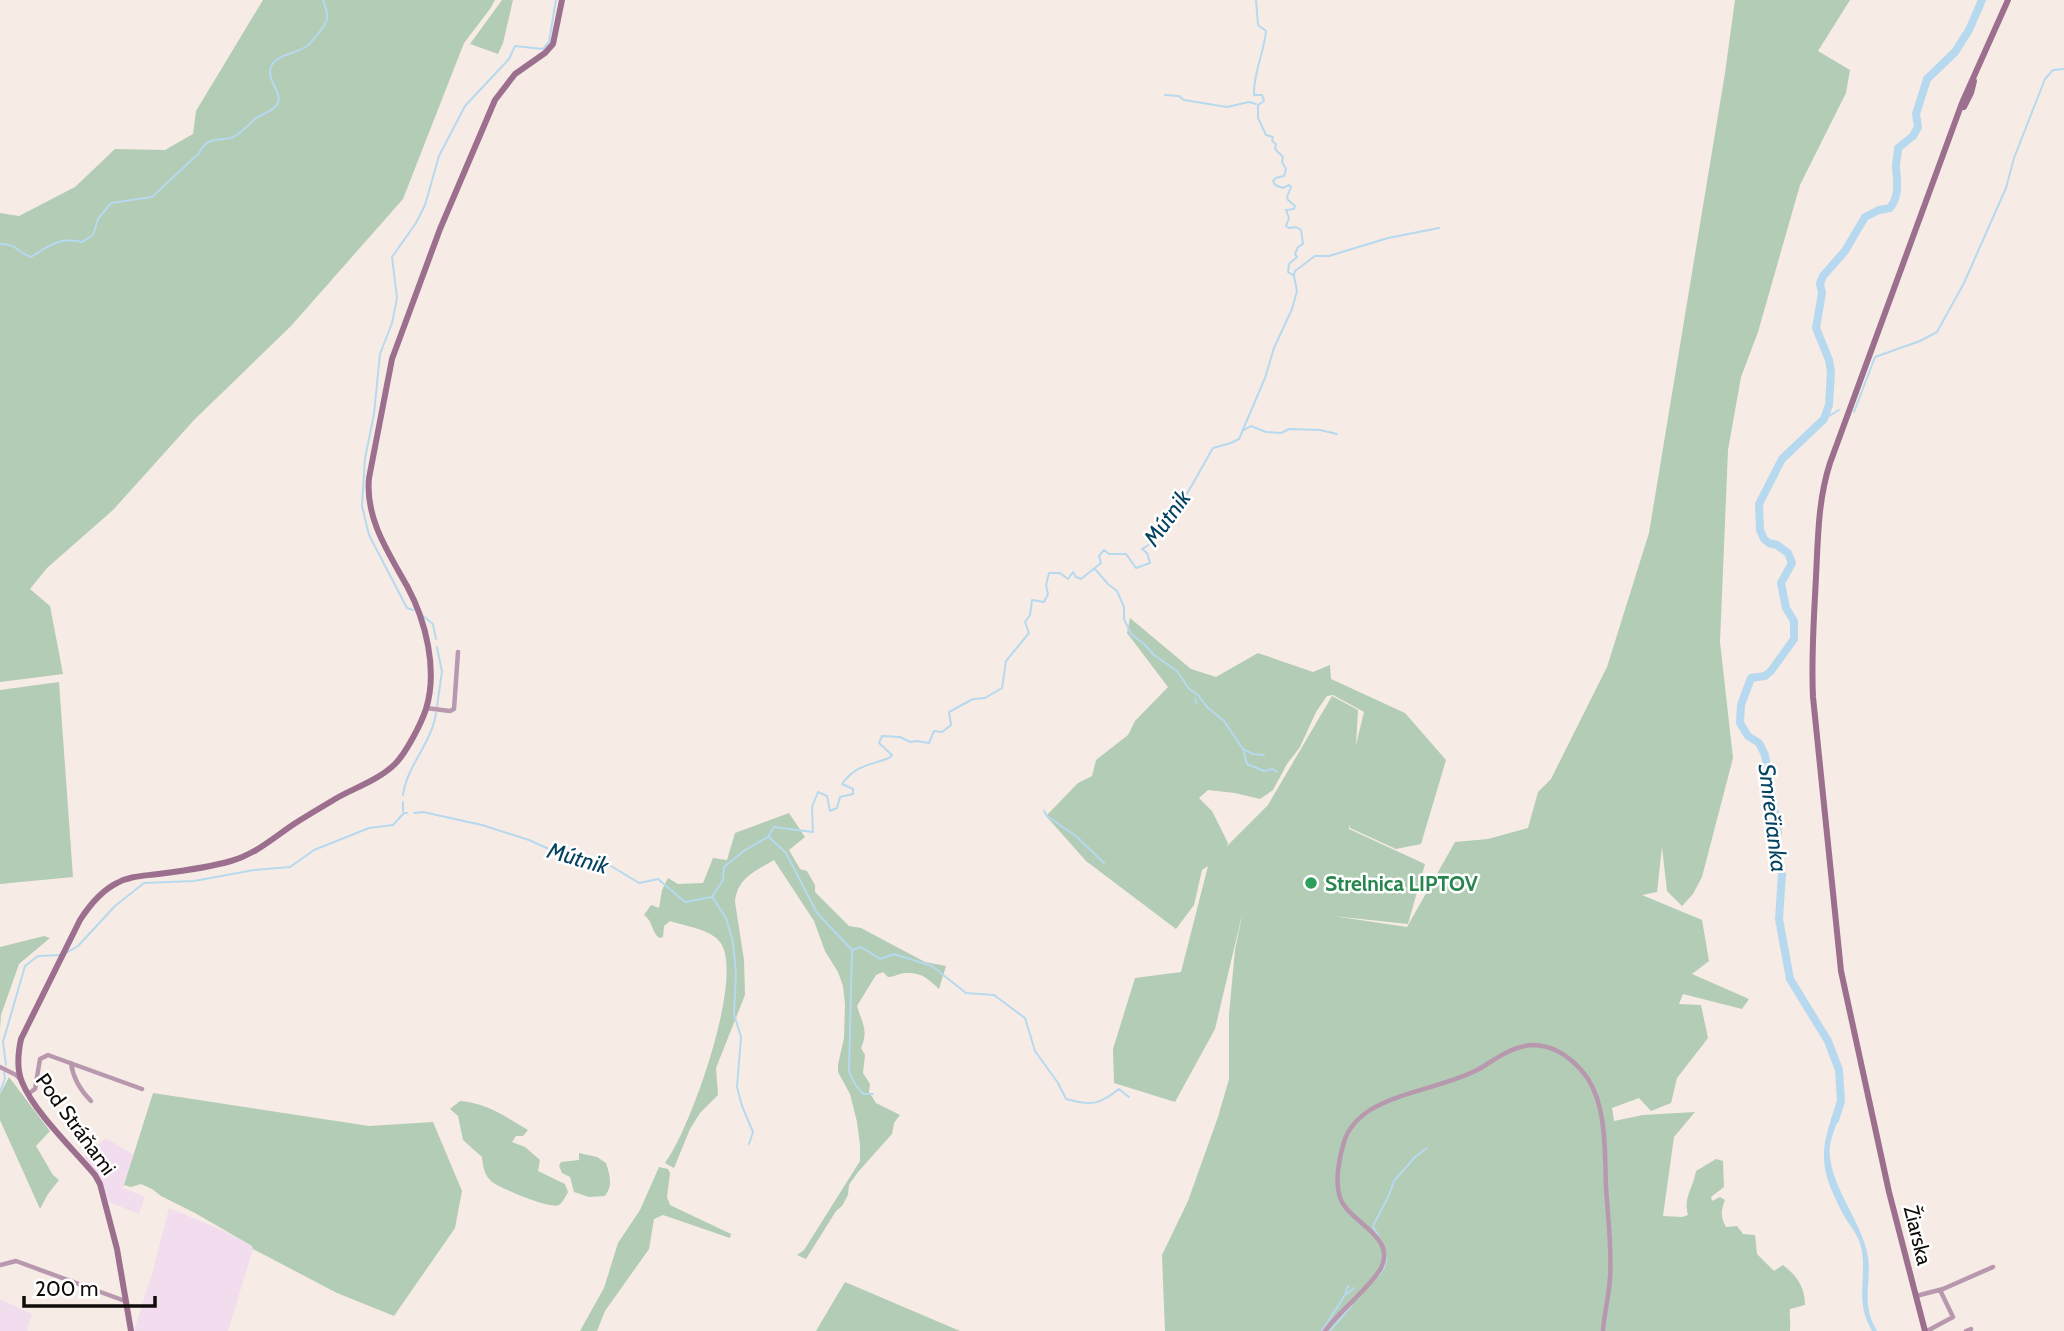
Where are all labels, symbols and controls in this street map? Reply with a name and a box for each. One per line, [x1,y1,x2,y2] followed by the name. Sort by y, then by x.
[1137,484,1197,552] water label: Mútnik
[1752,762,1794,874] water label: Smrečianka
[543,836,613,880] water label: Mútnik
[1325,871,1478,896] place label: Strelnica LIPTOV
[1303,875,1319,891] marker: Strelnica LIPTOV
[31,1068,121,1180] street label: Pod Stráňami
[1899,1202,1938,1267] street label: Žiarska
[24,1264,156,1308] scale bar
[35,1276,98,1301] text: 200 m

